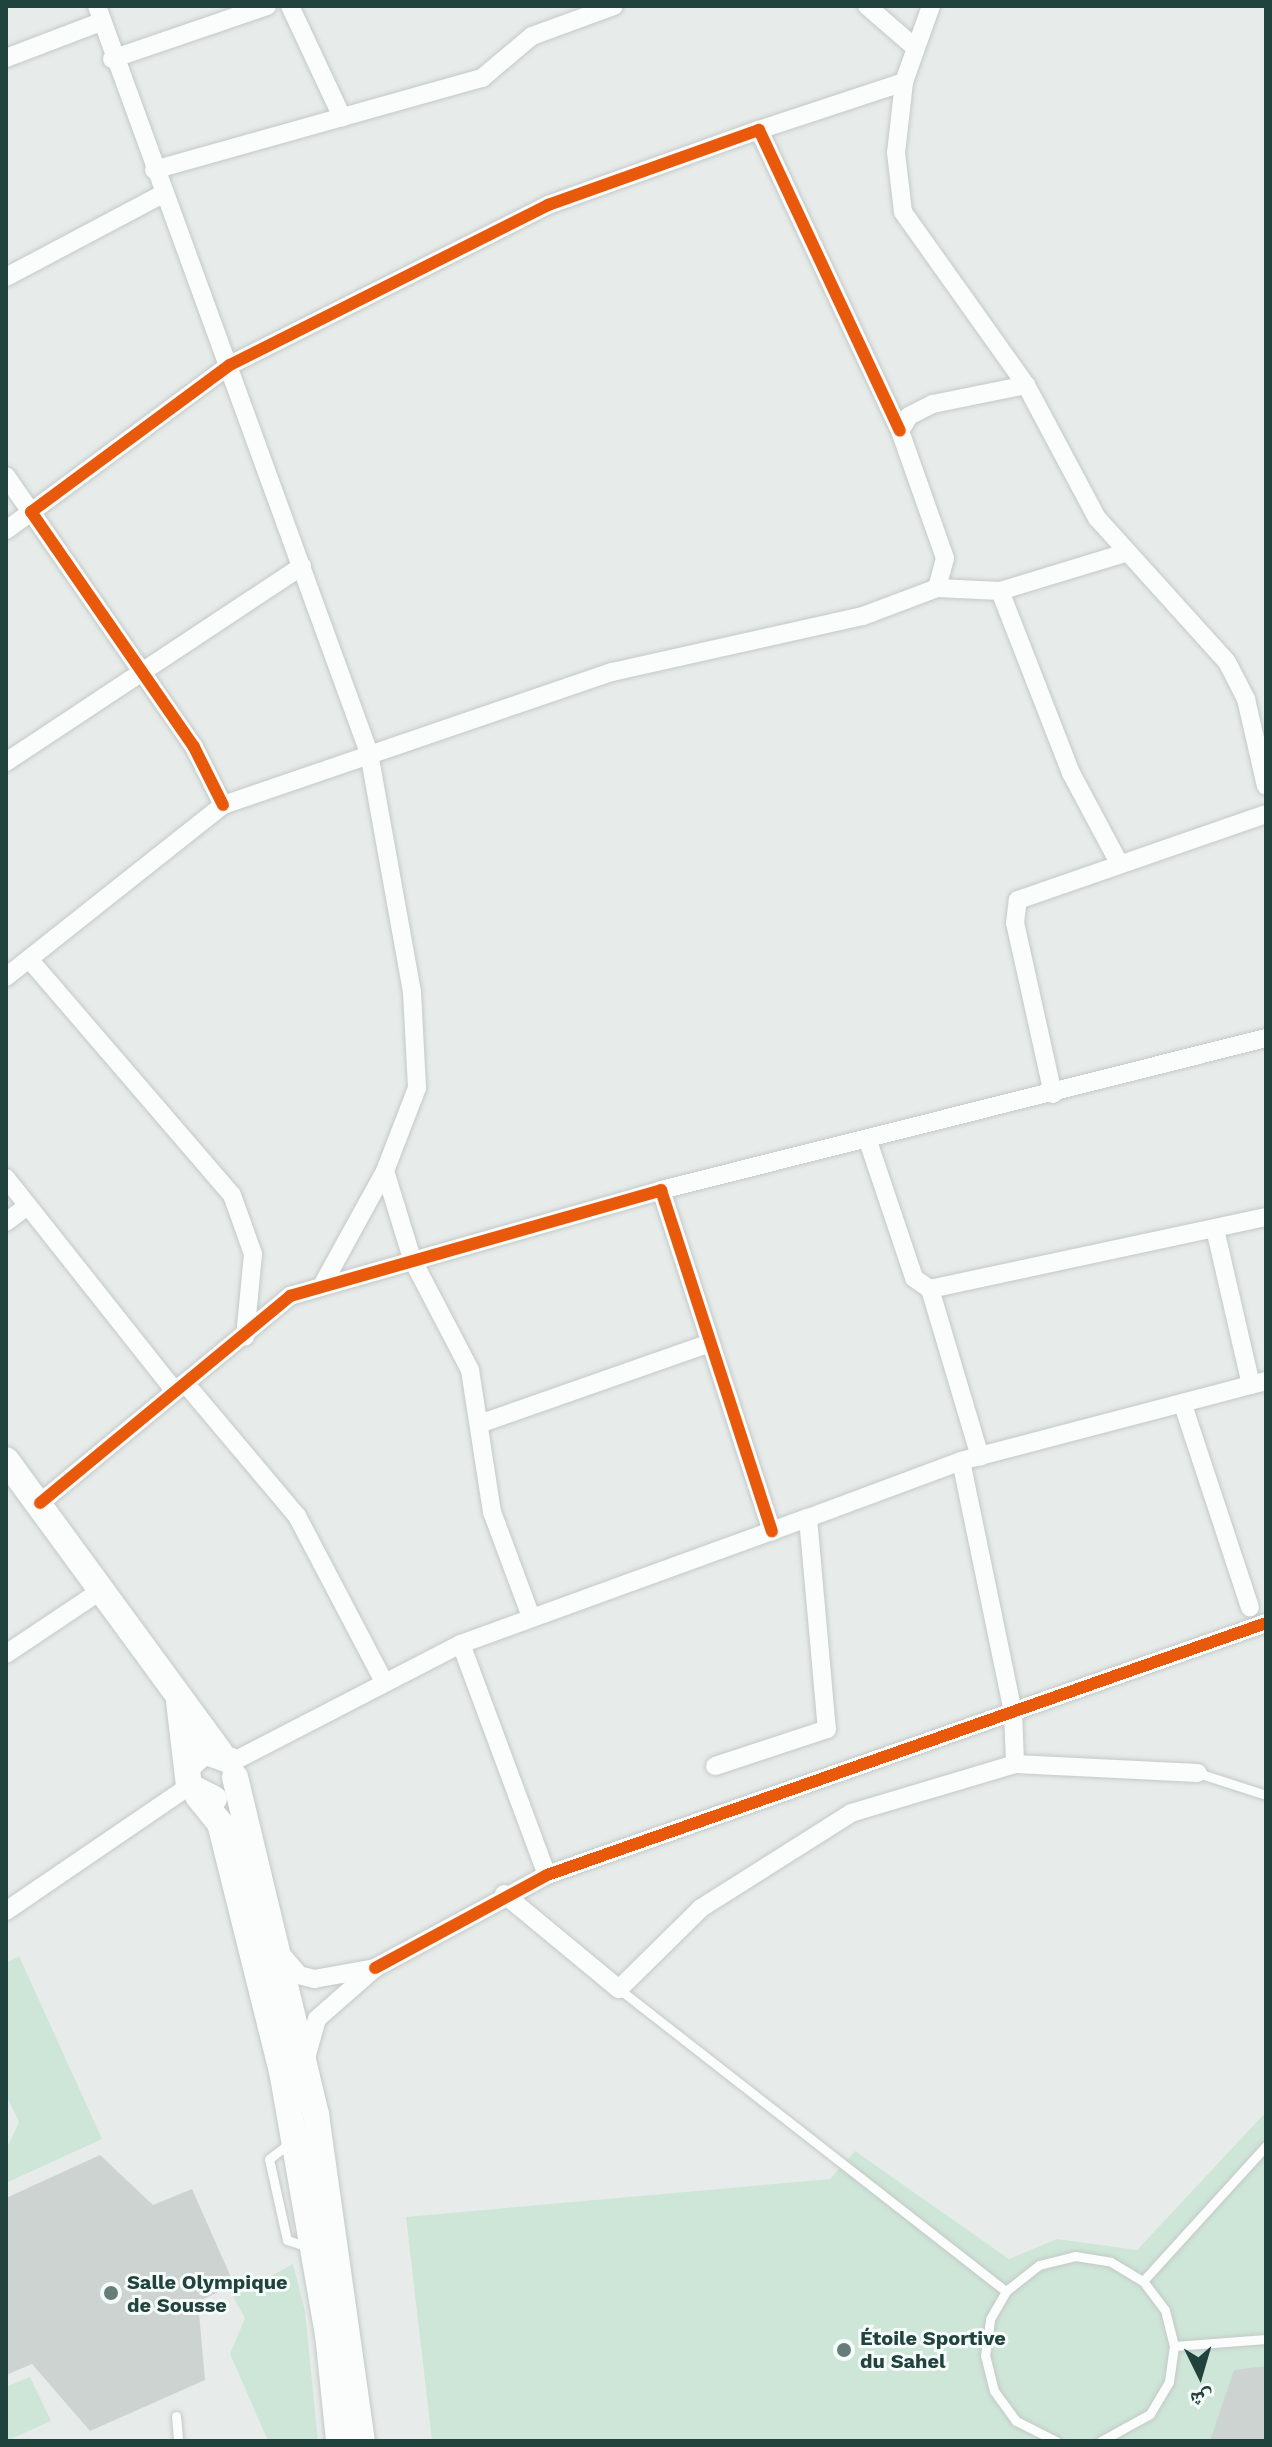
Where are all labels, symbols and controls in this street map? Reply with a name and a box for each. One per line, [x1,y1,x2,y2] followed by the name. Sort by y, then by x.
[127,2270,288,2317] place label: Salle Olympique de Sousse
[102,2284,120,2302] marker: Salle Olympique de Sousse
[860,2326,1006,2373] place label: Étoile Sportive du Sahel
[1160,2335,1240,2415] north arrow
[835,2341,853,2359] marker: Étoile Sportive du Sahel
[1189,2386,1215,2413] text: ش

